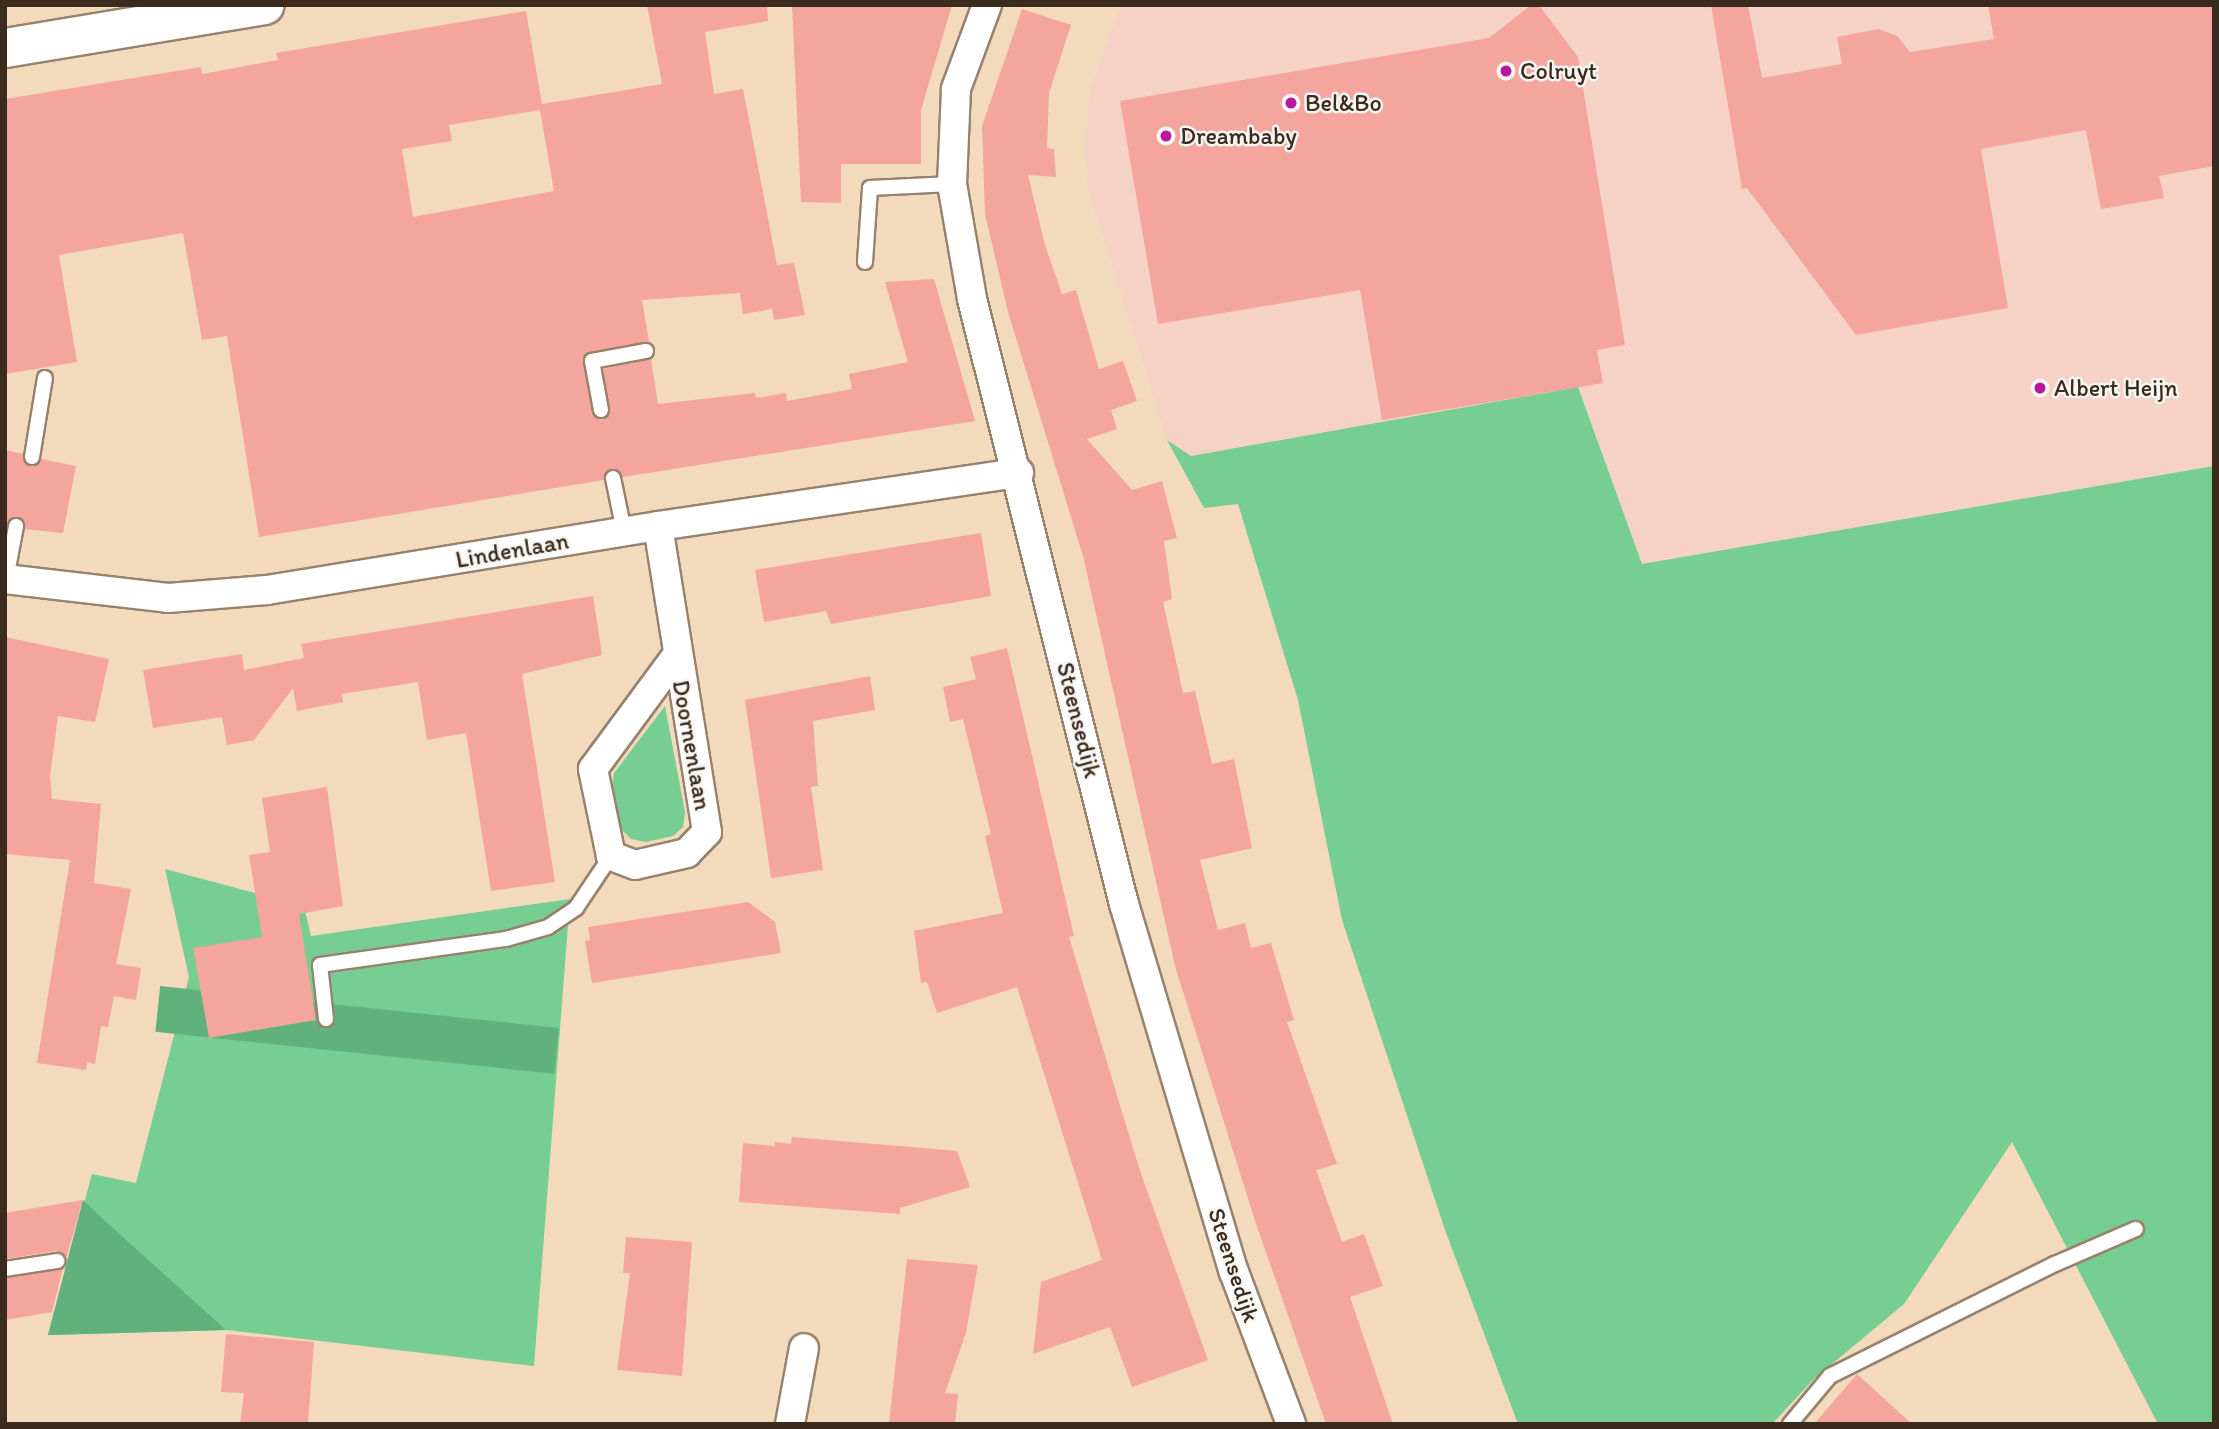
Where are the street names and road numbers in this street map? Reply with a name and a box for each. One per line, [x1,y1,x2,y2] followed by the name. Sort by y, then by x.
[453,526,571,574] street label: Lindenlaan
[1051,659,1107,781] street label: Steensedijk
[666,678,718,812] street label: Doornenlaan
[1202,1204,1266,1326] street label: Steensedijk

